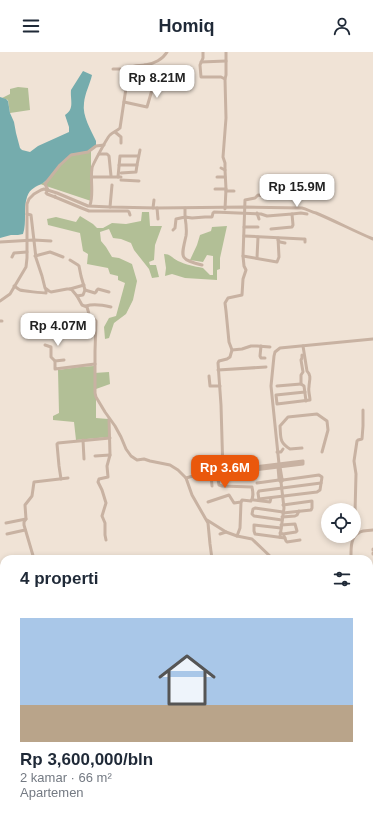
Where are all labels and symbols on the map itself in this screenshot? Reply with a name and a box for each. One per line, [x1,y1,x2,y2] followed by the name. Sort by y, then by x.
[116,65,198,99] pin: Rp 8.21M
[256,174,338,208] pin: Rp 15.9M
[17,313,99,347] pin: Rp 4.07M
[188,455,262,489] pin: Rp 3.6M

